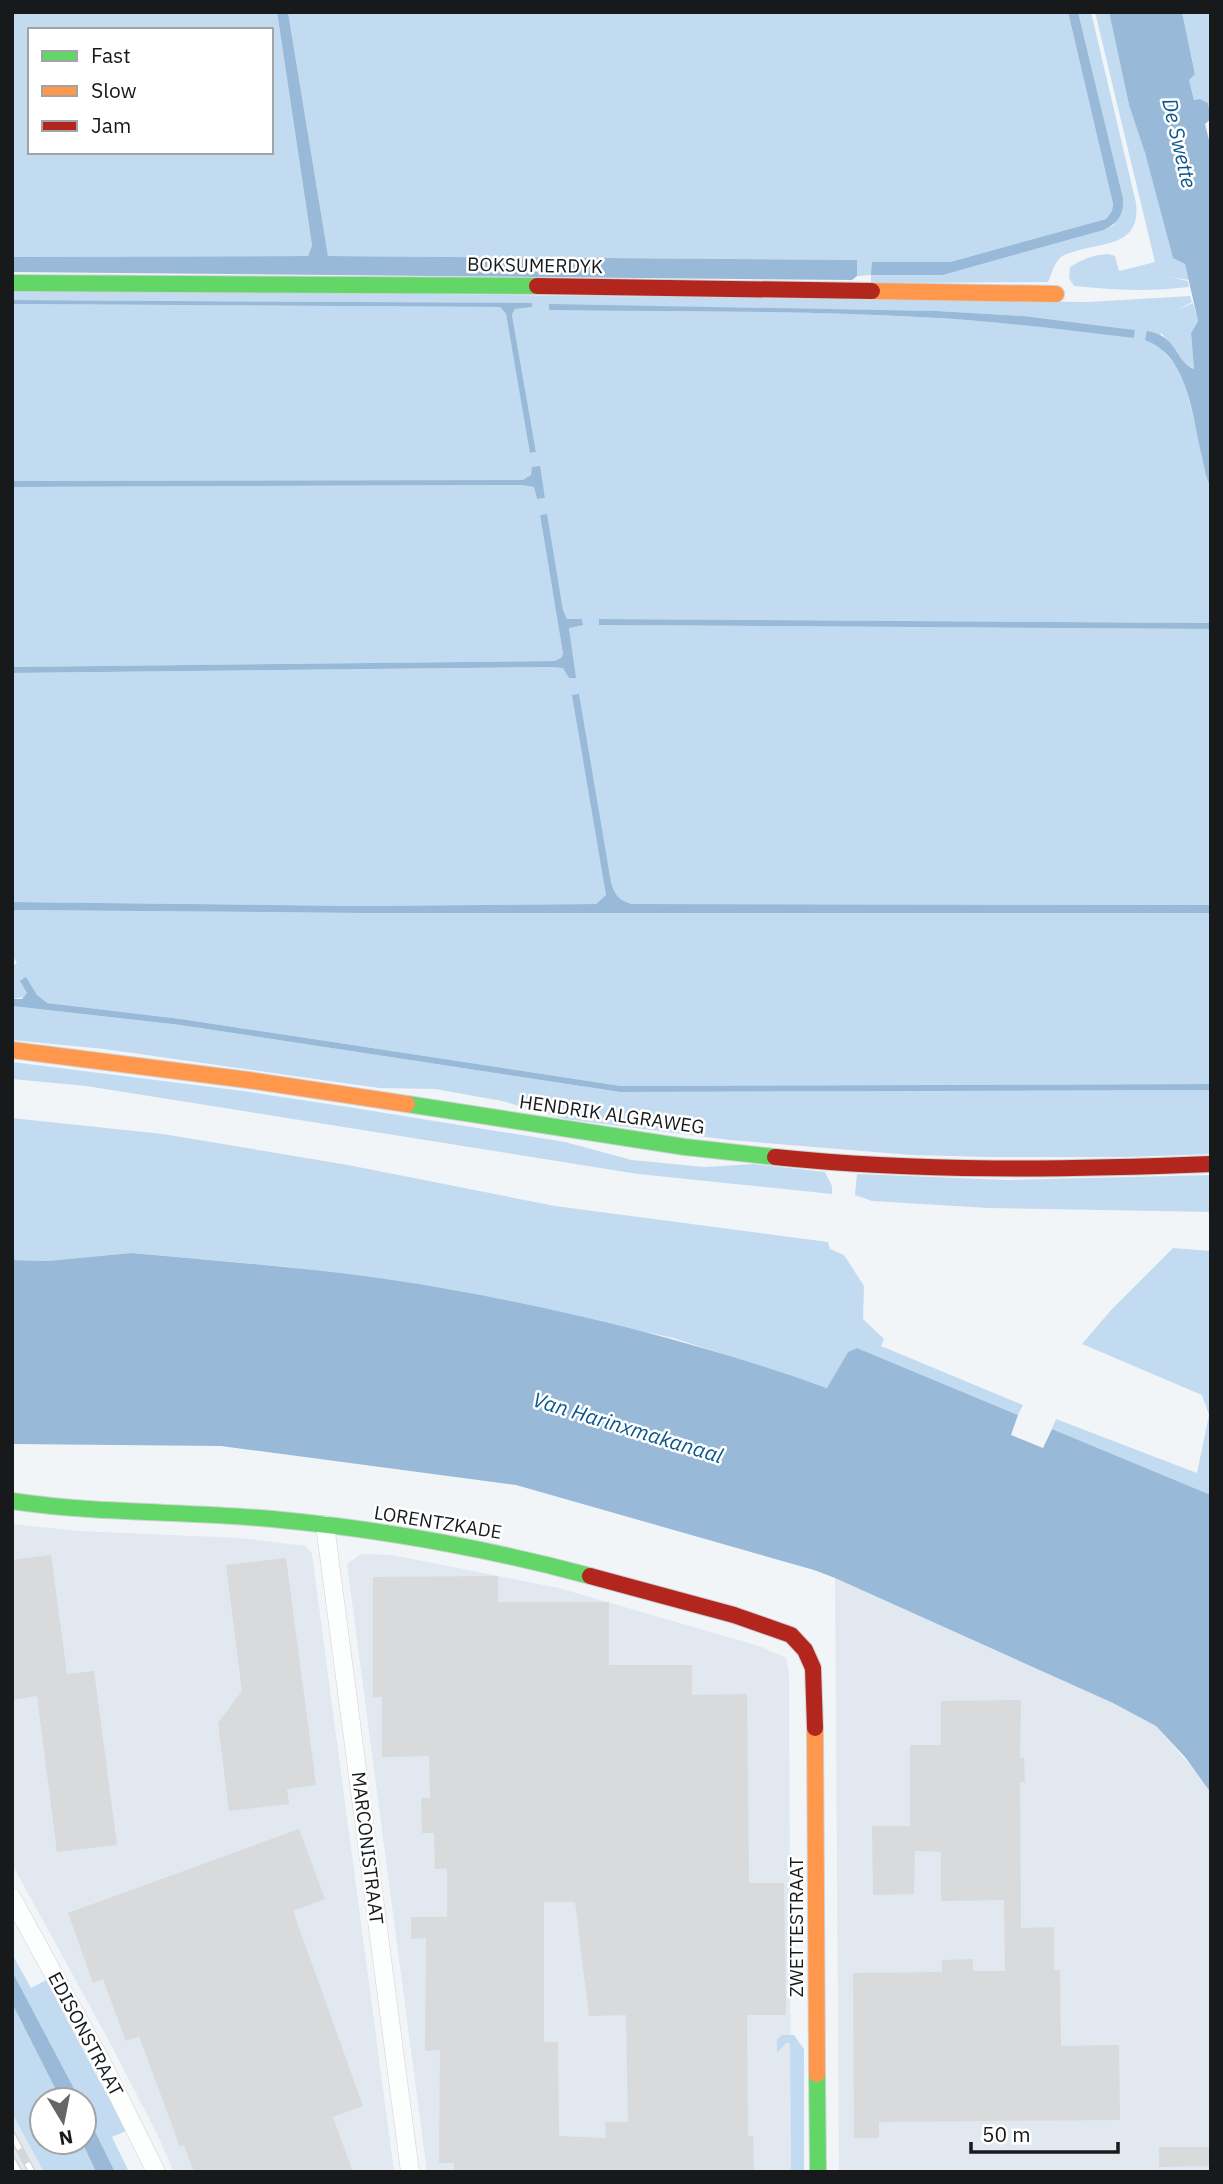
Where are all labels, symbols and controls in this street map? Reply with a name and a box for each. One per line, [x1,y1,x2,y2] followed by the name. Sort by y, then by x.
[28,28,273,154] legend
[91,41,131,69] text: Fast
[91,76,137,104] text: Slow
[1156,95,1204,191] water label: De Swette
[91,111,131,139] text: Jam
[467,252,603,278] street label: BOKSUMERDYK
[518,1089,706,1139] street label: HENDRIK ALGRAWEG
[529,1385,727,1469] water label: Van Harinxmakanaal
[372,1500,504,1544] street label: LORENTZKADE
[347,1770,389,1926] street label: MARCONISTRAAT
[784,1857,808,1997] street label: ZWETTESTRAAT
[43,1968,129,2100] street label: EDISONSTRAAT
[28,2086,98,2156] north arrow
[971,2110,1118,2154] scale bar
[982,2120,1031,2148] text: 50 m
[57,2125,75,2151] text: N

